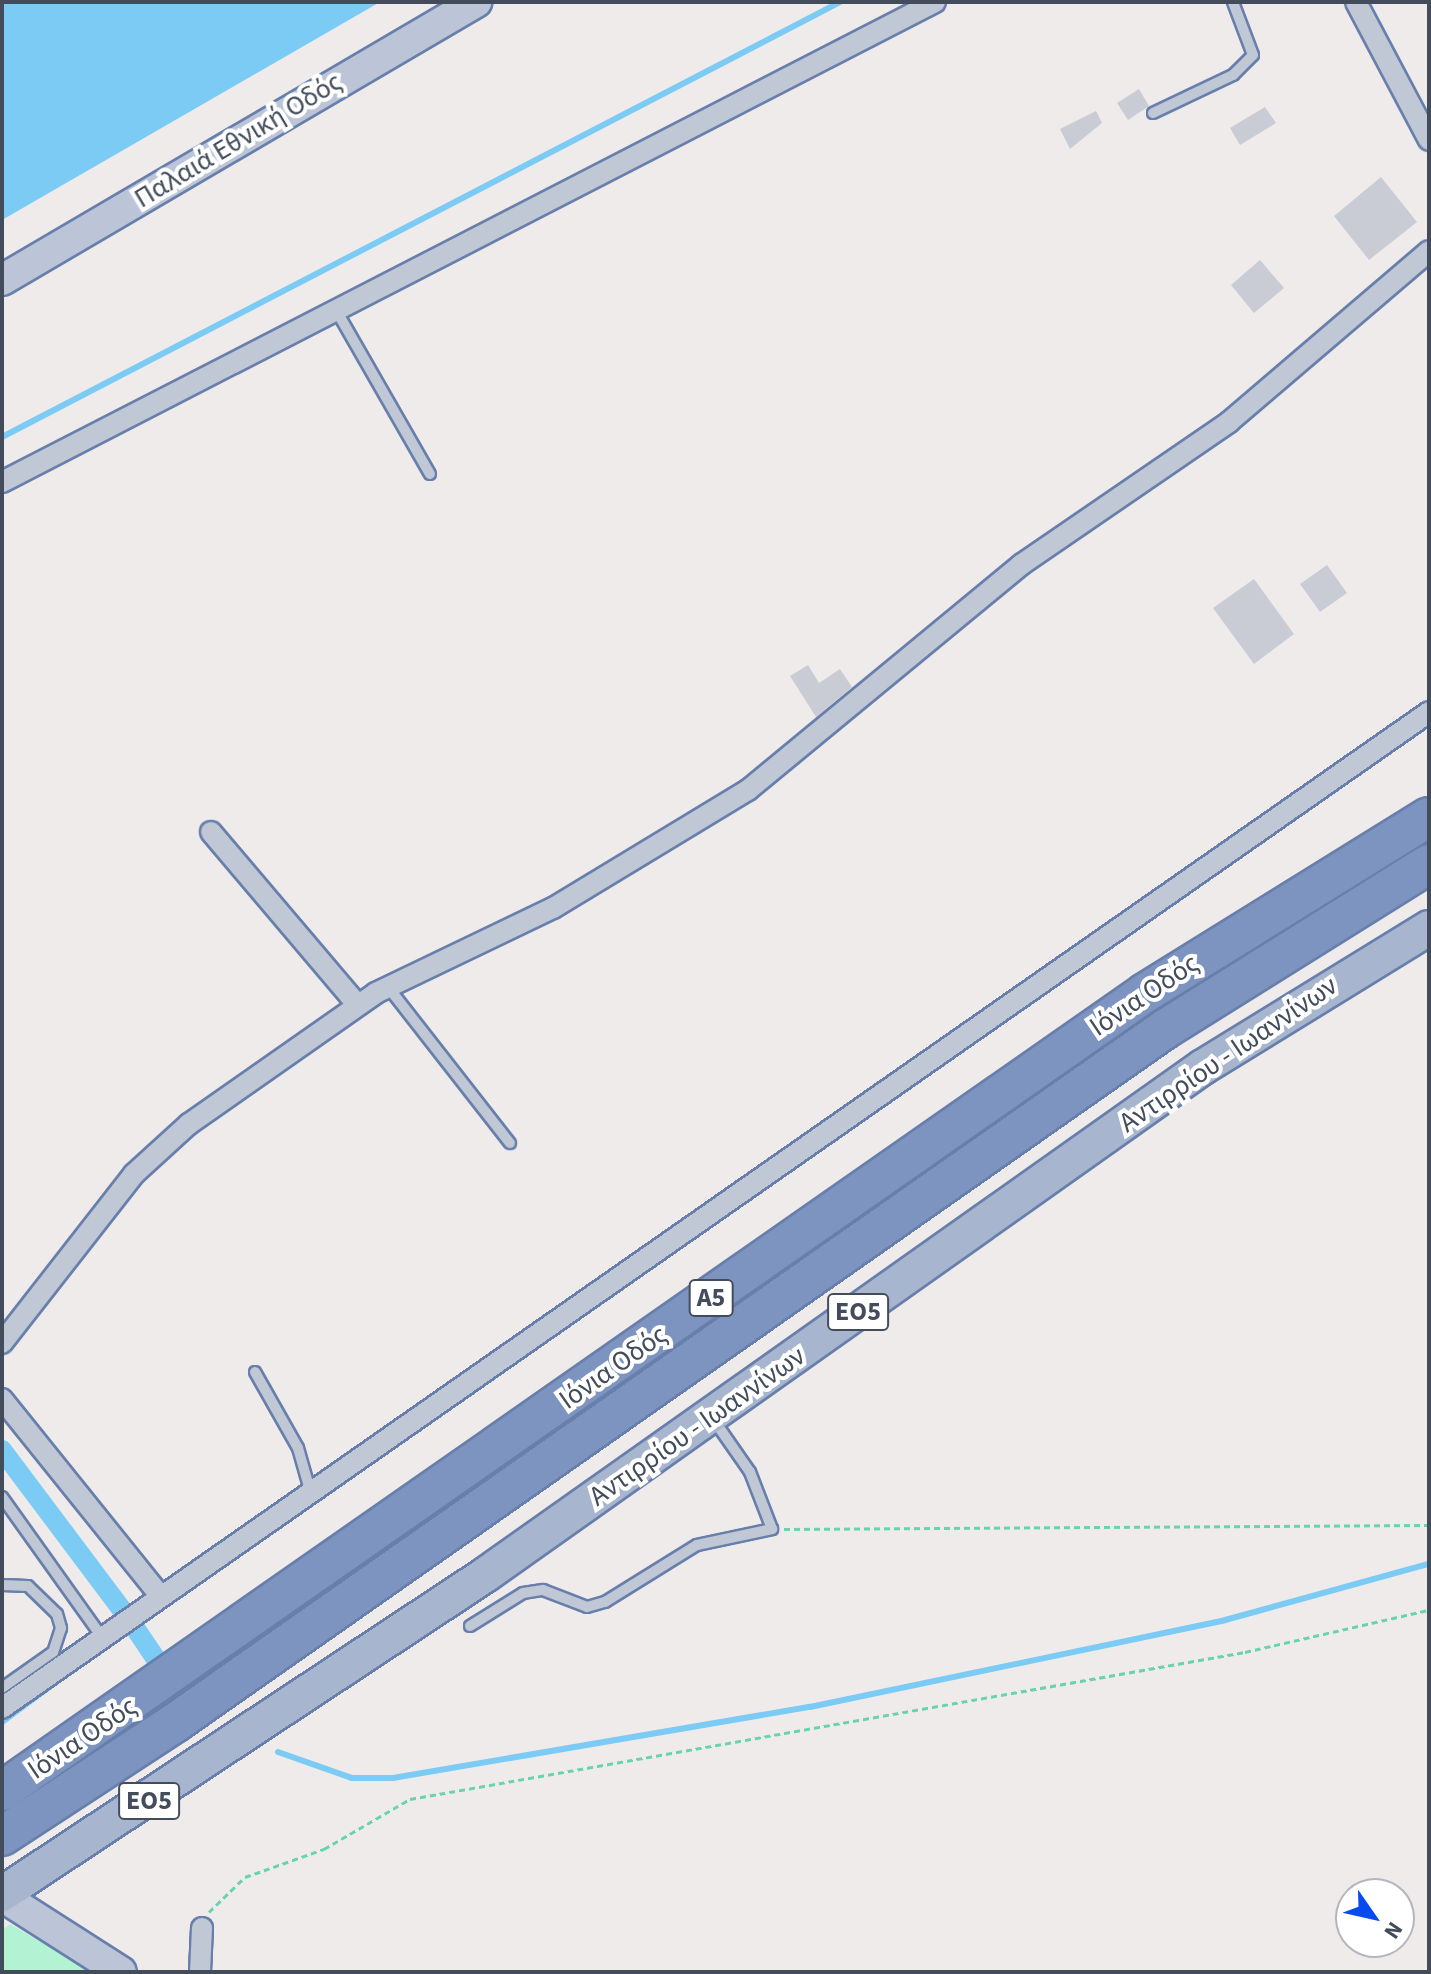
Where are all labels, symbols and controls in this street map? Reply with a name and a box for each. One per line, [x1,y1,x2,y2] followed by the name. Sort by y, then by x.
[128,65,348,215] street label: Παλαιά Εθνική Οδός
[1083,946,1205,1044] street label: Ιόνια Οδός
[1113,969,1343,1139] street label: Αντιρρίου - Ιωαννίνων
[687,1276,735,1320] road number: Α5
[826,1290,890,1334] road number: ΕΟ5
[553,1318,673,1416] street label: Ιόνια Οδός
[583,1339,811,1513] street label: Αντιρρίου - Ιωαννίνων
[21,1689,143,1787] street label: Ιόνια Οδός
[117,1779,181,1823] road number: ΕΟ5
[1335,1878,1415,1958] north arrow
[1376,1915,1411,1945] text: N

